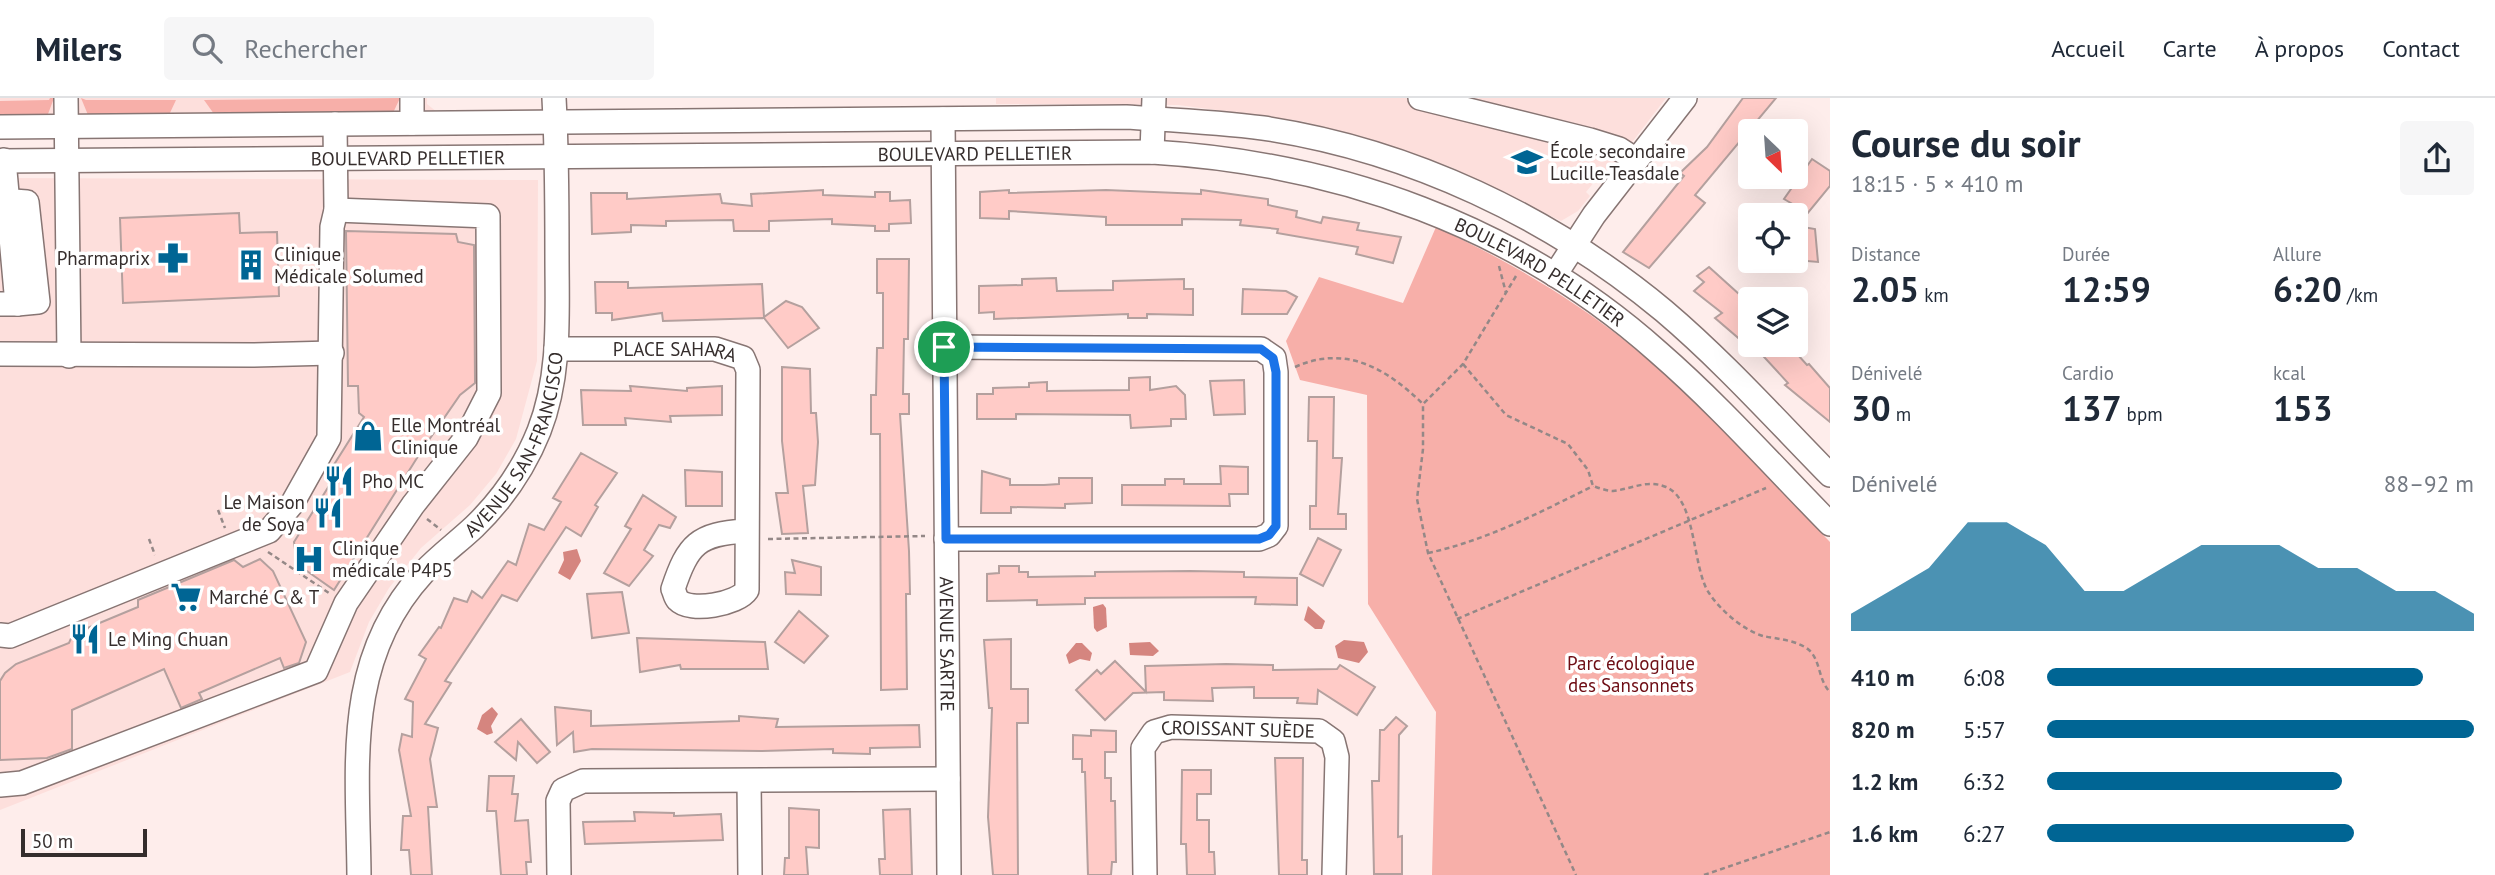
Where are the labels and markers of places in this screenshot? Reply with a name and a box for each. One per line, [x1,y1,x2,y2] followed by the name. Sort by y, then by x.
[1550,139,1686,185] place label: École secondaire Lucille-Teasdale
[1510,145,1544,179] school or university icon: École secondaire Lucille-Teasdale
[156,241,190,275] pharmacy icon: Pharmaprix
[274,242,424,288] place label: Clinique Médicale Solumed
[57,246,150,270] place label: Pharmaprix
[234,248,268,282] building icon: Clinique Médicale Solumed
[914,317,974,377] pin
[391,413,501,459] place label: Elle Montréal Clinique
[351,419,385,453] shop icon: Elle Montréal Clinique
[322,464,356,498] restaurant icon: Pho MC
[362,469,424,493] place label: Pho MC
[223,490,305,536] place label: Le Maison de Soya
[311,496,345,530] restaurant icon: Le Maison de Soya
[332,536,453,582] place label: Clinique médicale P4P5
[292,542,326,576] hospital icon: Clinique médicale P4P5
[169,580,203,614] supermarket icon: Marché C & T
[209,585,320,609] place label: Marché C & T
[68,622,102,656] restaurant icon: Le Ming Chuan
[108,627,229,651] place label: Le Ming Chuan

